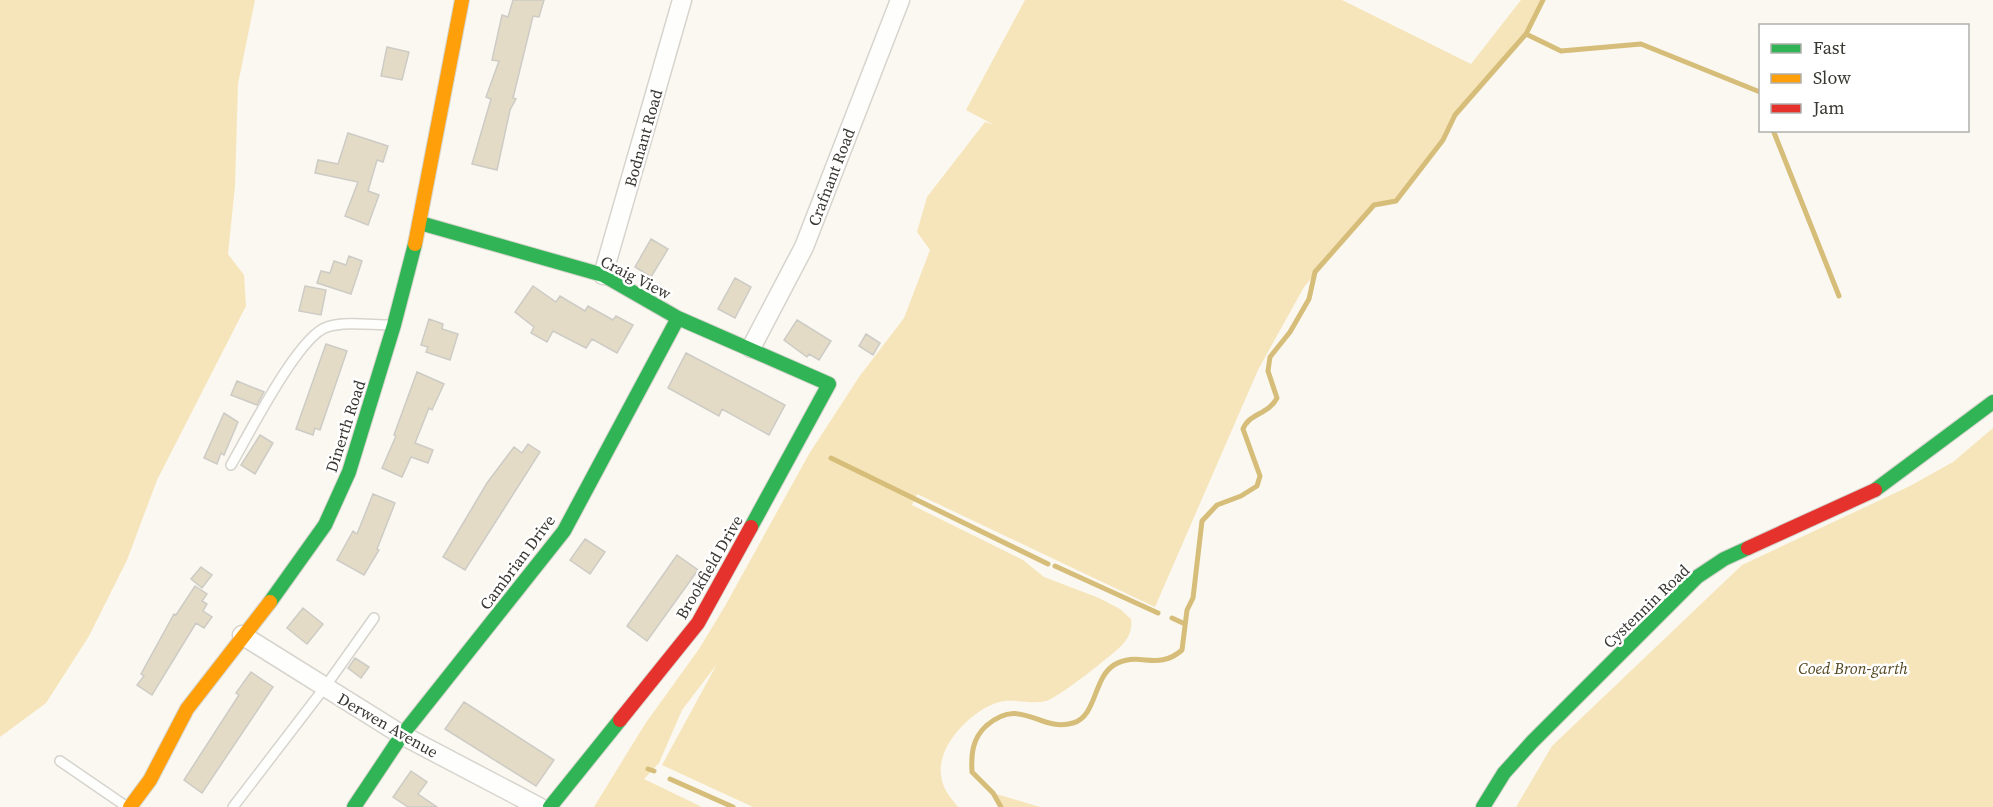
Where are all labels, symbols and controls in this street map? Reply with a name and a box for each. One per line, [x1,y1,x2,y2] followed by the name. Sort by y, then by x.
[1759,24,1969,132] legend
[1813,35,1846,60] text: Fast
[1813,65,1851,90] text: Slow
[619,87,667,189] street label: Bodnant Road
[1812,95,1845,120] text: Jam
[802,125,860,229] street label: Crafnant Road
[597,250,676,305] street label: Craig View
[320,377,370,475] street label: Dinerth Road
[474,510,560,614] street label: Cambrian Drive
[670,511,748,623] street label: Brookfield Drive
[1598,559,1694,653] street label: Cystennin Road
[1798,657,1908,679] park label: Coed Bron-garth
[334,687,442,763] street label: Derwen Avenue

